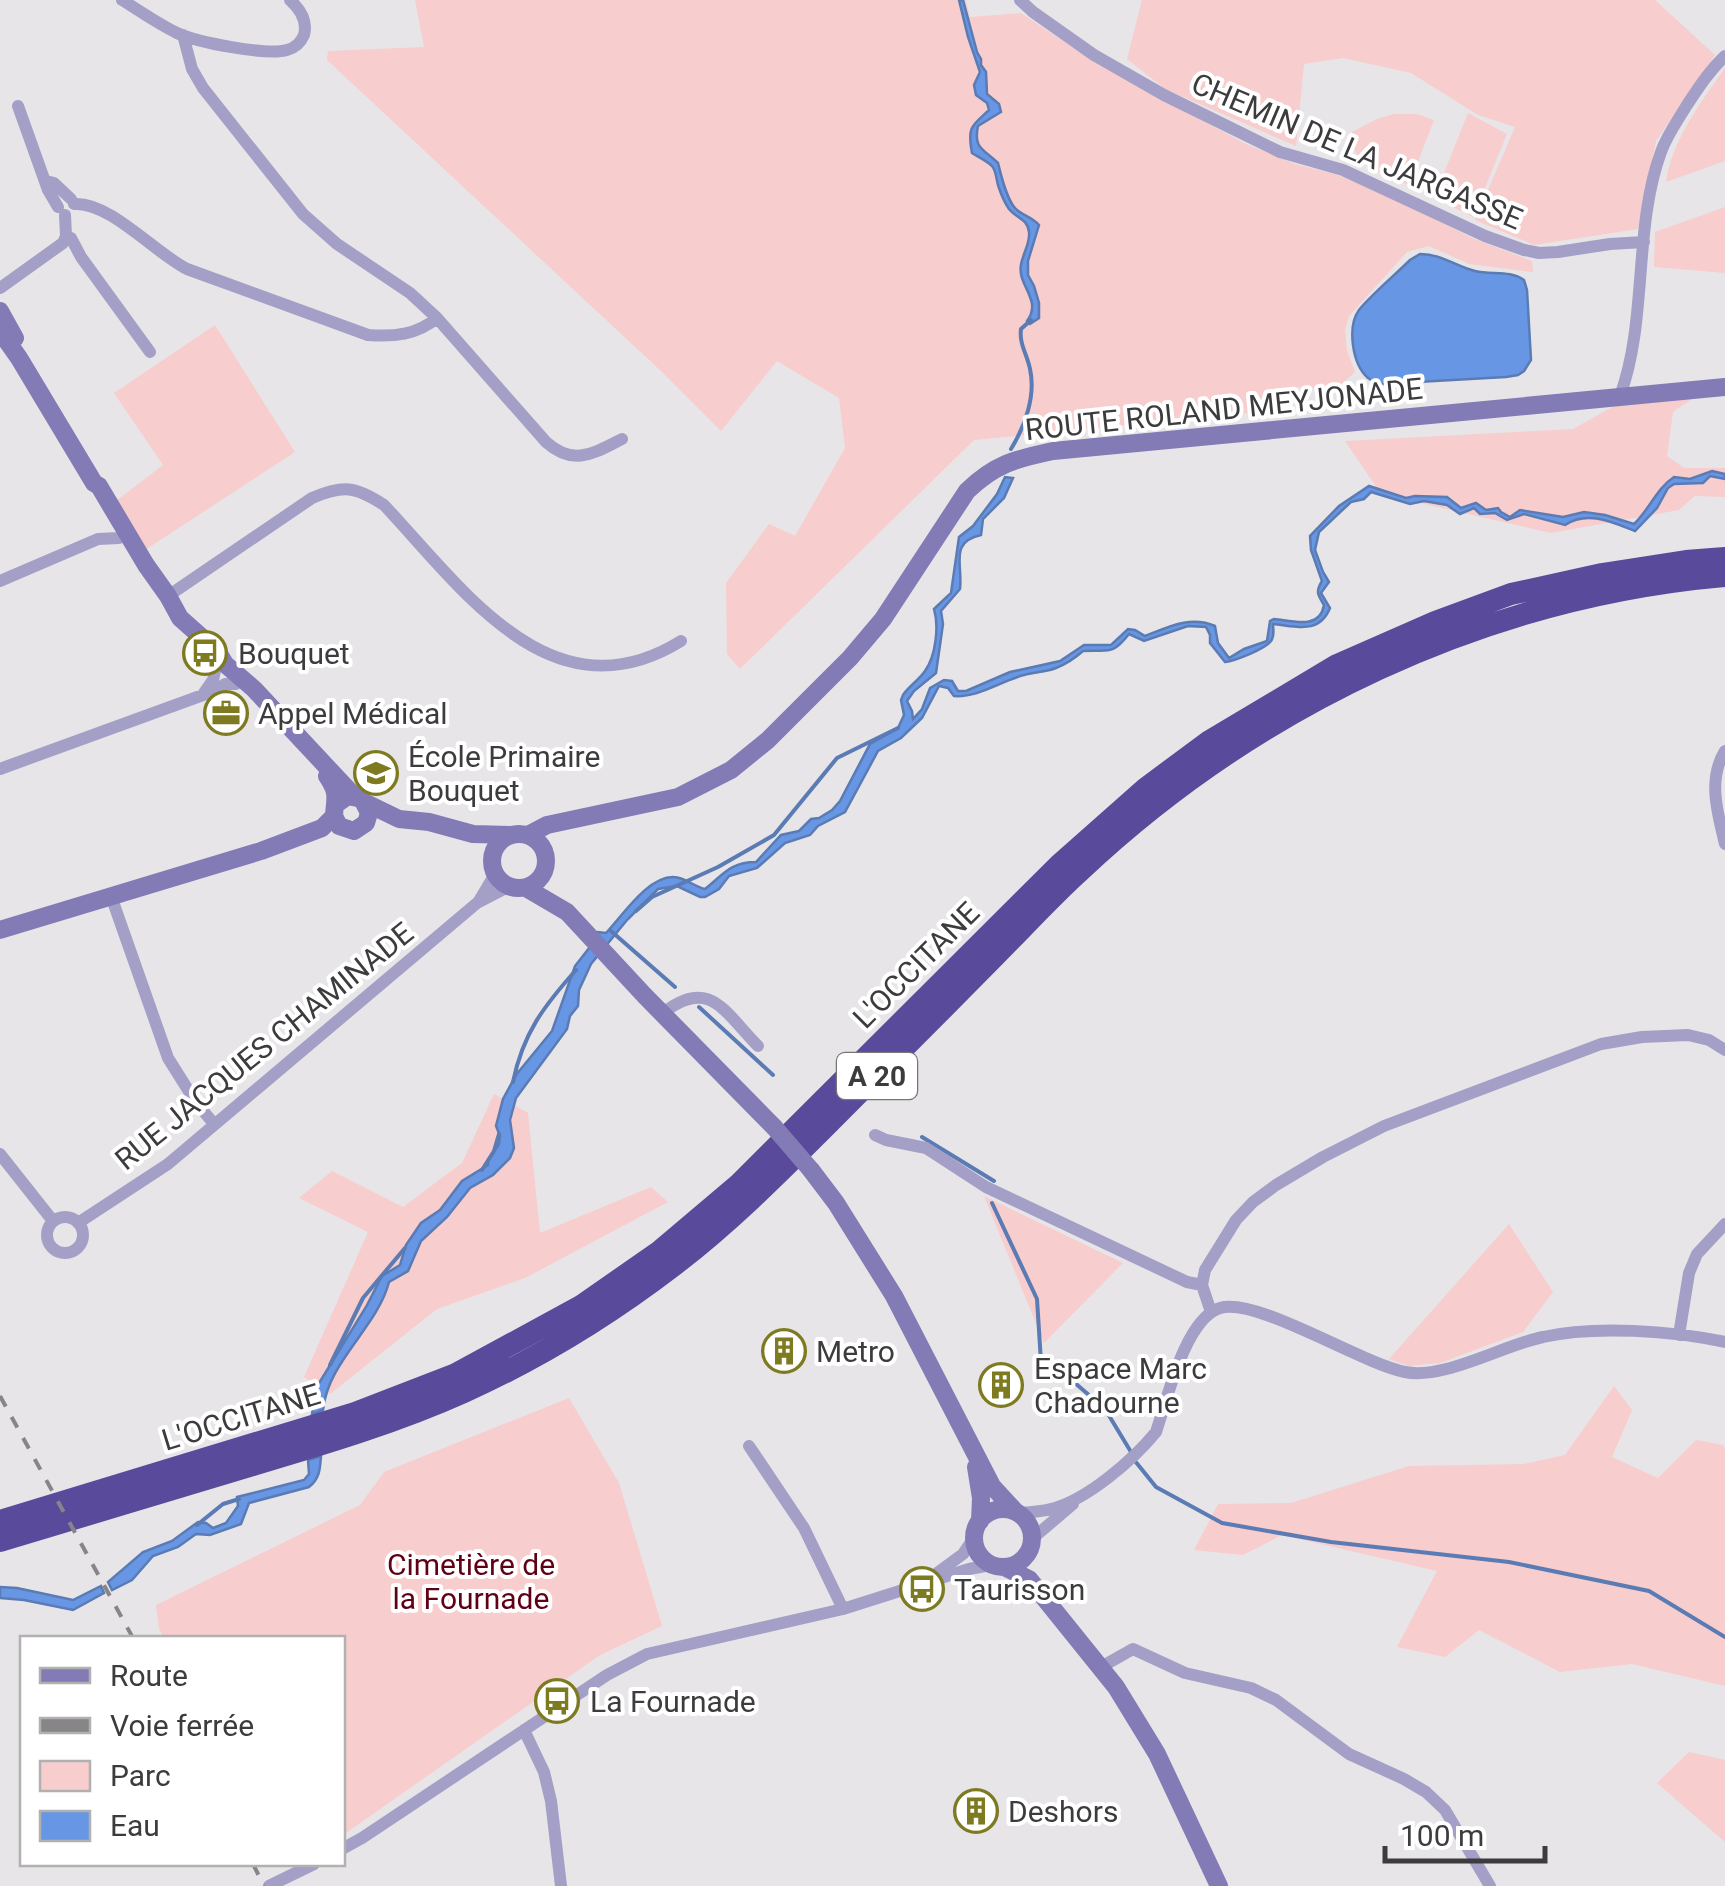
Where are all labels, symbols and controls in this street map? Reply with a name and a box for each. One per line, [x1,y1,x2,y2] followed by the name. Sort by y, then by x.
[1186,65,1528,237] street label: CHEMIN DE LA JARGASSE
[1023,371,1425,447] street label: ROUTE ROLAND MEYJONADE
[182,630,228,676] bus stop icon: Bouquet
[238,636,350,671] place label: Bouquet
[203,690,249,736] office icon: Appel Médical
[258,696,448,731] place label: Appel Médical
[408,739,600,808] place label: École Primaire Bouquet
[353,750,399,796] school or university icon: École Primaire Bouquet
[846,895,986,1035] street label: L'OCCITANE
[108,915,420,1177] street label: RUE JACQUES CHAMINADE
[837,1053,917,1099] road number: A 20
[761,1328,807,1374] building icon: Metro
[816,1334,895,1369] place label: Metro
[1034,1351,1207,1420] place label: Espace Marc Chadourne
[978,1362,1024,1408] building icon: Espace Marc Chadourne
[158,1376,324,1458] street label: L'OCCITANE
[387,1547,555,1616] park label: Cimetière de la Fournade
[899,1566,945,1612] bus stop icon: Taurisson
[954,1572,1085,1607] place label: Taurisson
[20,1636,345,1866] legend
[110,1658,188,1693] text: Route
[534,1678,580,1724] bus stop icon: La Fournade
[590,1684,756,1719] place label: La Fournade
[110,1708,254,1743] text: Voie ferrée
[110,1758,171,1793] text: Parc
[953,1788,999,1834] building icon: Deshors
[1008,1794,1118,1829] place label: Deshors
[1385,1801,1545,1863] scale bar
[110,1808,160,1843] text: Eau
[1400,1818,1484,1853] text: 100 m

